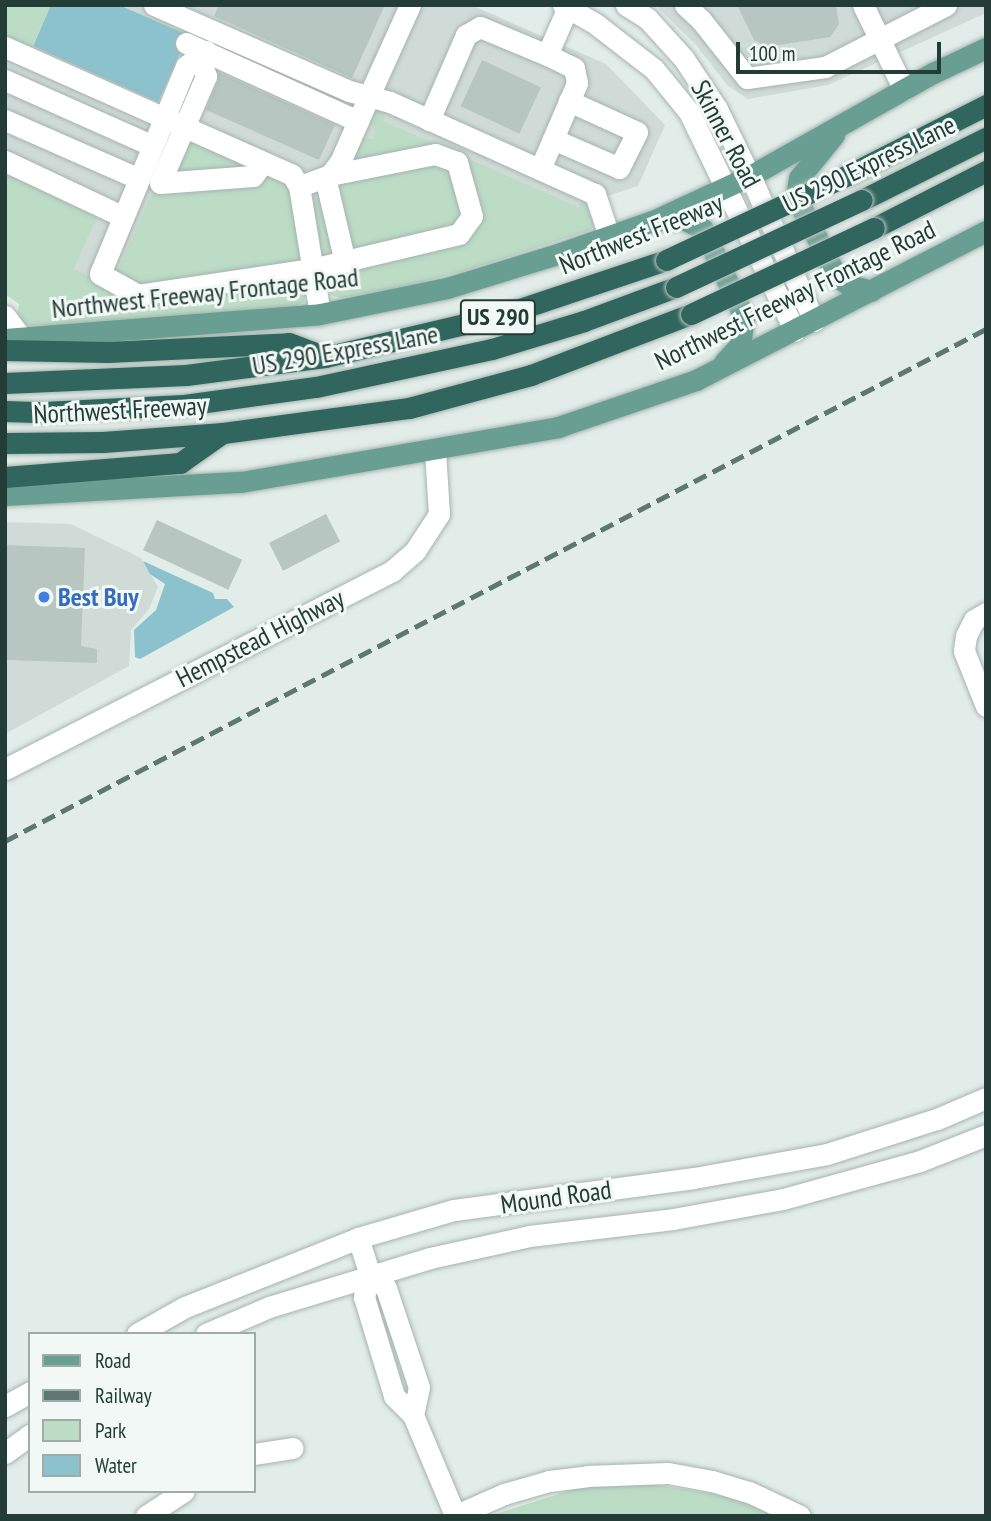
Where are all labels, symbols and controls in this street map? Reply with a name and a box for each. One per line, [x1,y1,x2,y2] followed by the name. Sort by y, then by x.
[739,28,944,72] scale bar
[749,40,795,67] text: 100 m
[685,75,767,193] street label: Skinner Road
[778,109,960,219] street label: US 290 Express Lane
[555,187,727,281] street label: Northwest Freeway
[649,213,941,377] street label: Northwest Freeway Frontage Road
[50,261,360,325] street label: Northwest Freeway Frontage Road
[460,296,536,338] road number: US 290
[250,318,440,382] street label: US 290 Express Lane
[33,390,207,430] street label: Northwest Freeway
[58,581,139,613] place label: Best Buy
[171,582,349,694] street label: Hempstead Highway
[36,589,52,605] marker: Best Buy
[499,1174,613,1220] street label: Mound Road
[28,1332,256,1493] legend
[95,1347,131,1374] text: Road
[95,1382,152,1409] text: Railway
[95,1417,126,1444] text: Park
[95,1452,137,1479] text: Water

